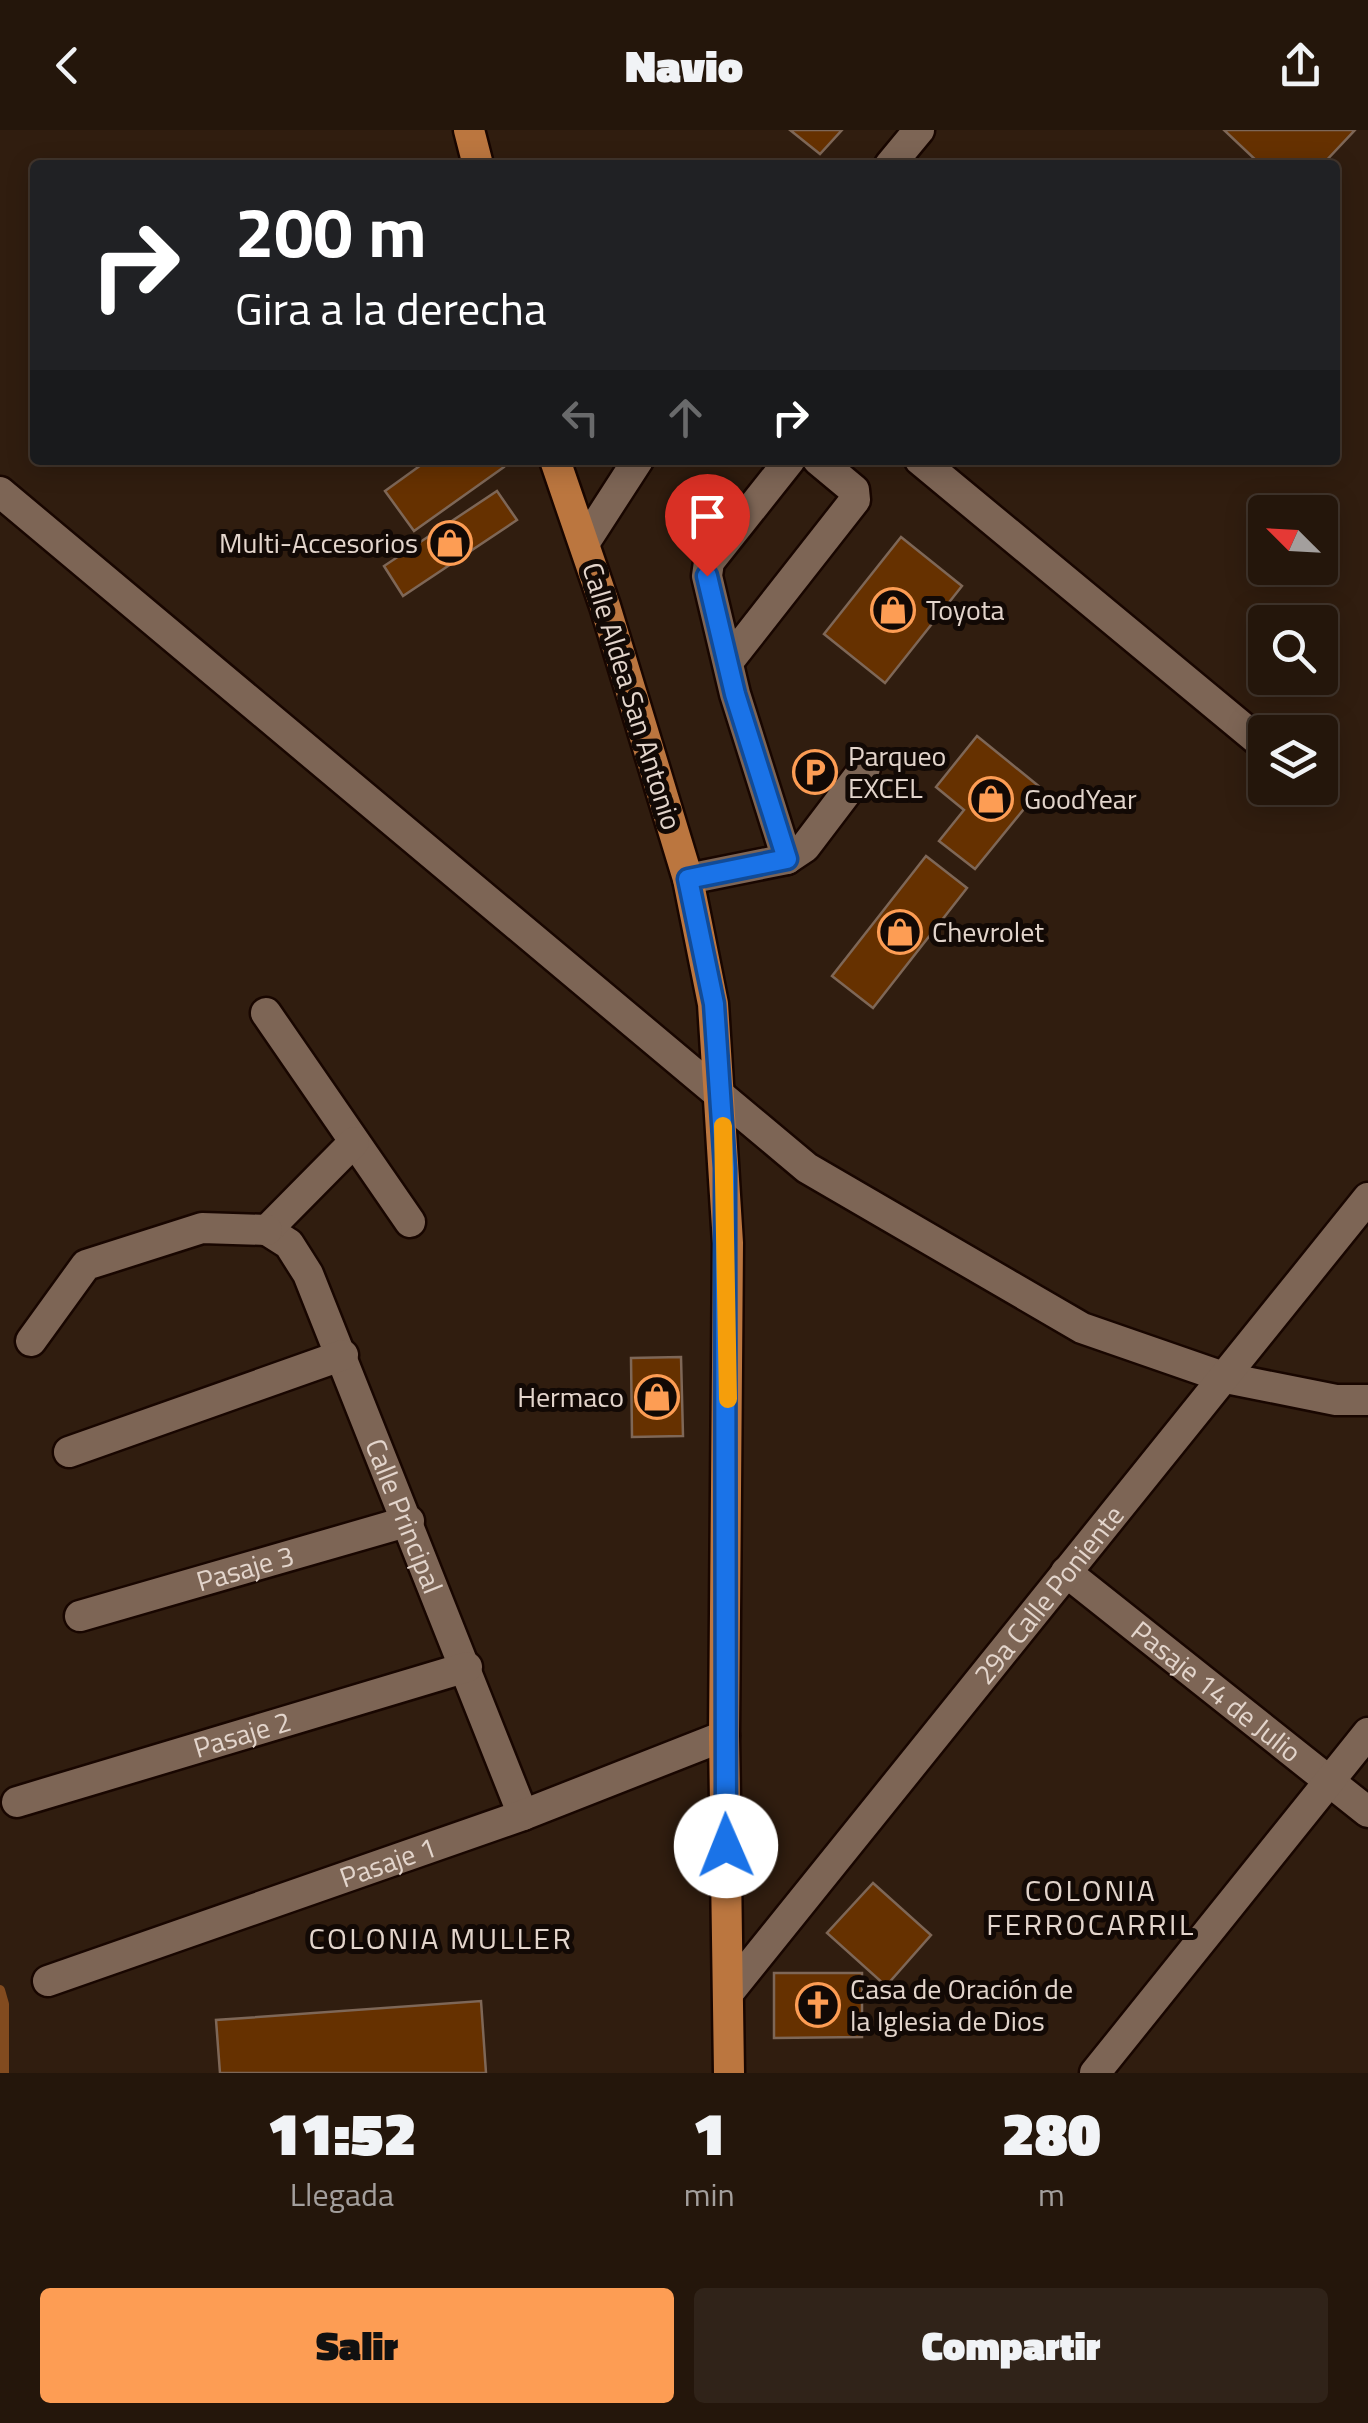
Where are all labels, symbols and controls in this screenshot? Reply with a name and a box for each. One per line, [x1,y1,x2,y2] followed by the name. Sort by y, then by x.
[625,31,743,99] text: Navio
[40,38,95,93] icon: back
[1273,38,1328,93] icon: share
[235,178,427,284] text: 200 m
[70,200,200,330] icon: right
[235,274,547,342] text: Gira a la derecha
[553,390,608,445] icon: left
[658,390,713,445] icon: ahead
[763,390,818,445] icon: right
[665,474,750,577] pin
[680,489,735,544] icon: arrive
[1248,495,1338,585] north arrow
[1248,495,1338,805] map controls
[427,520,473,566] shop icon: Multi-Accesorios
[219,521,418,564] place label: Multi-Accesorios
[571,557,694,835] street label: Calle Aldea San Antonio
[870,587,916,633] shop icon: Toyota
[926,588,1004,631] place label: Toyota
[1248,605,1338,695] button: search
[1248,715,1338,805] button: layers
[848,734,946,809] place label: Parqueo EXCEL
[792,749,838,795] parking icon: Parqueo EXCEL
[968,776,1014,822] shop icon: GoodYear
[1024,777,1137,820] place label: GoodYear
[877,909,923,955] shop icon: Chevrolet
[932,910,1044,953] place label: Chevrolet
[634,1374,680,1420] shop icon: Hermaco
[517,1375,624,1418] place label: Hermaco
[354,1432,455,1600] street label: Calle Principal
[963,1495,1134,1693] street label: 29a Calle Poniente
[191,1533,299,1602] street label: Pasaje 3
[1122,1610,1311,1772] street label: Pasaje 14 de Julio
[188,1699,296,1769] street label: Pasaje 2
[674,1794,778,1898] position arrow
[334,1825,442,1899] street label: Pasaje 1
[986,1867,1196,1947] district label: COLONIA FERROCARRIL
[309,1915,573,1961] district label: COLONIA MULLER
[850,1967,1073,2042] place label: Casa de Oración de la Iglesia de Dios
[795,1982,841,2028] church icon: Casa de Oración de la Iglesia de Dios
[267,2087,416,2178] text: 11:52
[693,2087,726,2178] text: 1
[1002,2087,1101,2178] text: 280
[290,2170,394,2218] text: Llegada
[684,2170,735,2218] text: min
[1038,2170,1065,2218] text: m
[40,2288,674,2403] button: Salir
[694,2288,1328,2403] button: Compartir

